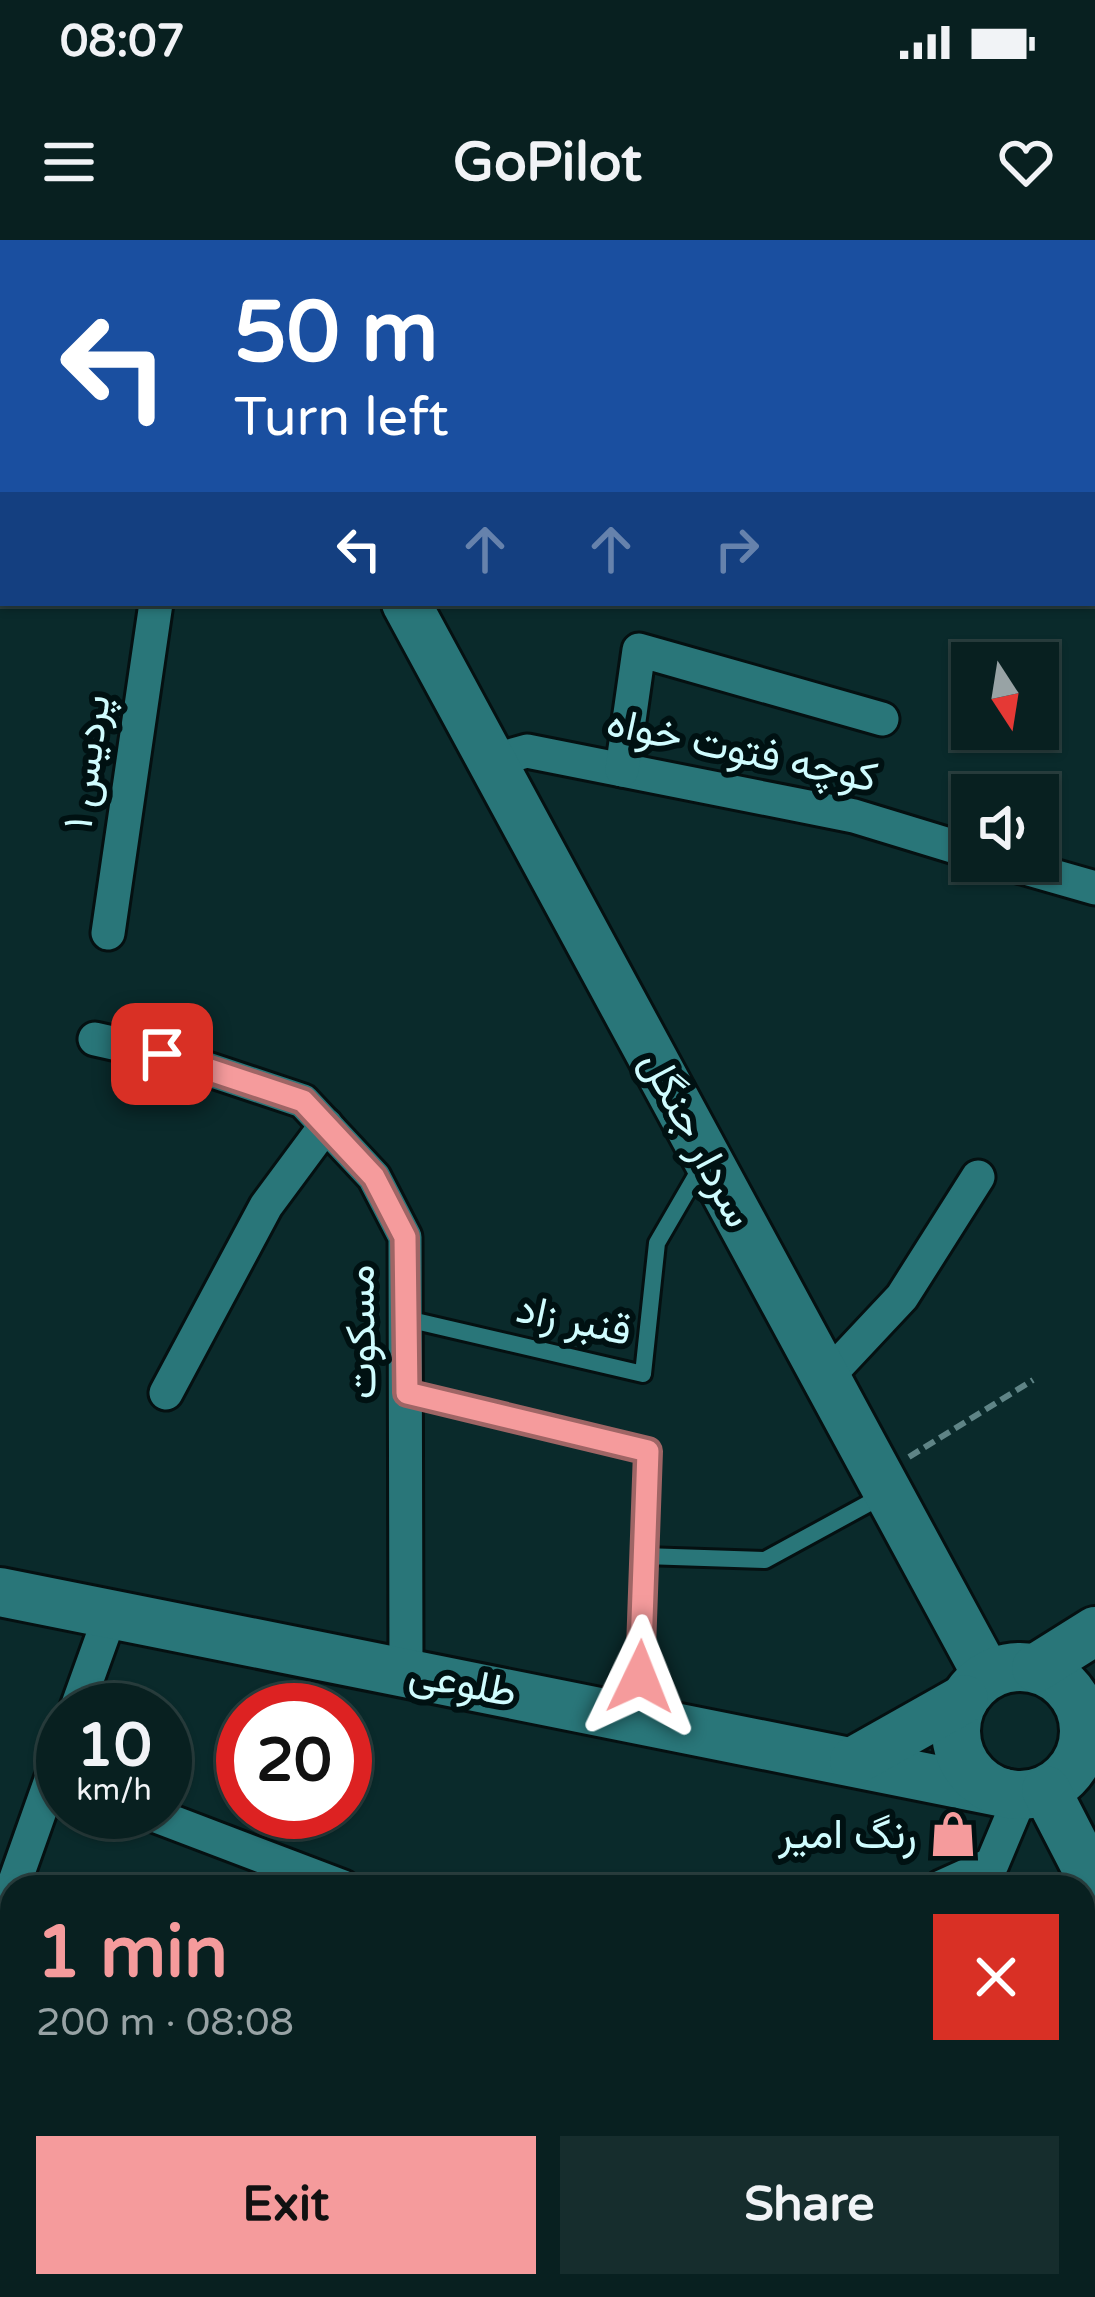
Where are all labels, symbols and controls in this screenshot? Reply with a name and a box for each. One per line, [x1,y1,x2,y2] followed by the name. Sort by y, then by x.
[60,15,185,69] text: 08:07
[36,129,102,195] icon: menu
[993,129,1059,195] icon: heart
[453,130,642,195] text: GoPilot
[234,283,438,384] text: 50 m
[36,288,192,444] icon: left
[234,385,449,450] text: Turn left
[326,516,392,582] icon: left
[452,516,518,582] icon: ahead
[578,516,644,582] icon: ahead
[704,516,770,582] icon: right
[951,642,1059,750] north arrow
[951,642,1059,882] map controls
[52,691,124,833] street label: پردیس ۱
[602,696,882,805] street label: کوچه فتوت خواه
[951,774,1059,882] button: sound
[111,1003,213,1105] pin
[129,1021,195,1087] icon: arrive
[629,1042,765,1236] street label: سردار جنگل
[334,1264,388,1400] street label: مسکوت
[512,1283,636,1357] street label: قنبر زاد
[577,1614,703,1740] position arrow
[405,1648,521,1718] street label: طلوعی
[216,1683,372,1839] speed limit sign: 20
[76,1710,152,1782] text: 10
[76,1772,152,1809] text: km/h
[777,1809,917,1860] place label: رنگ امیر
[928,1809,978,1859] shop icon: رنگ امیر
[36,1910,228,1997] text: 1 min
[933,1914,1059,2040] button: close
[36,1999,294,2046] text: 200 m · 08:08
[36,2136,536,2274] button: Exit
[560,2136,1059,2274] button: Share

